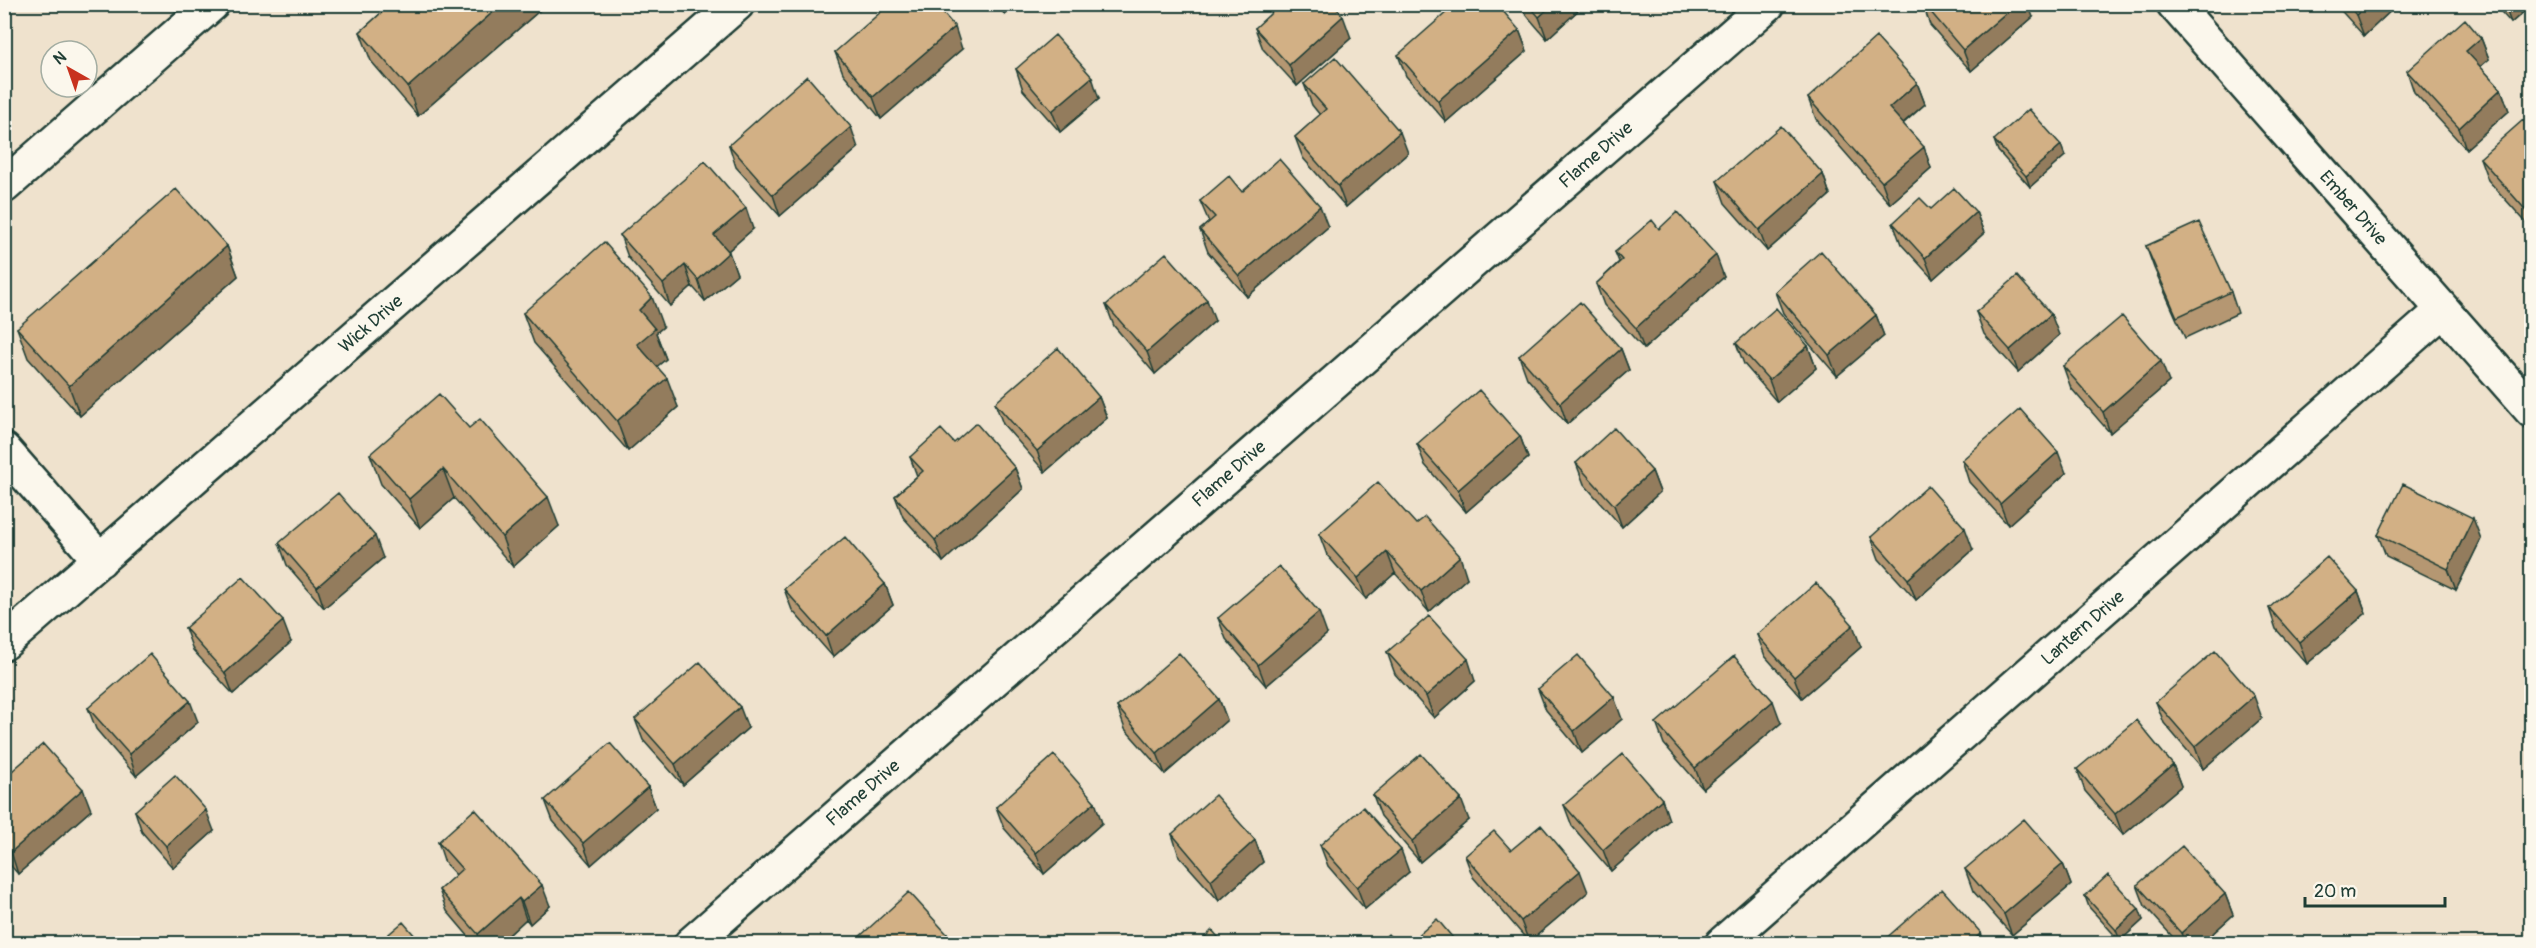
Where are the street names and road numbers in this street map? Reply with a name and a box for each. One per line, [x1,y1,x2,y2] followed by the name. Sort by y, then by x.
[1554,116,1638,193] street label: Flame Drive
[2314,166,2392,250] street label: Ember Drive
[334,290,408,358] street label: Wick Drive
[1187,435,1271,512] street label: Flame Drive
[2037,585,2130,670] street label: Lantern Drive
[821,754,905,831] street label: Flame Drive

